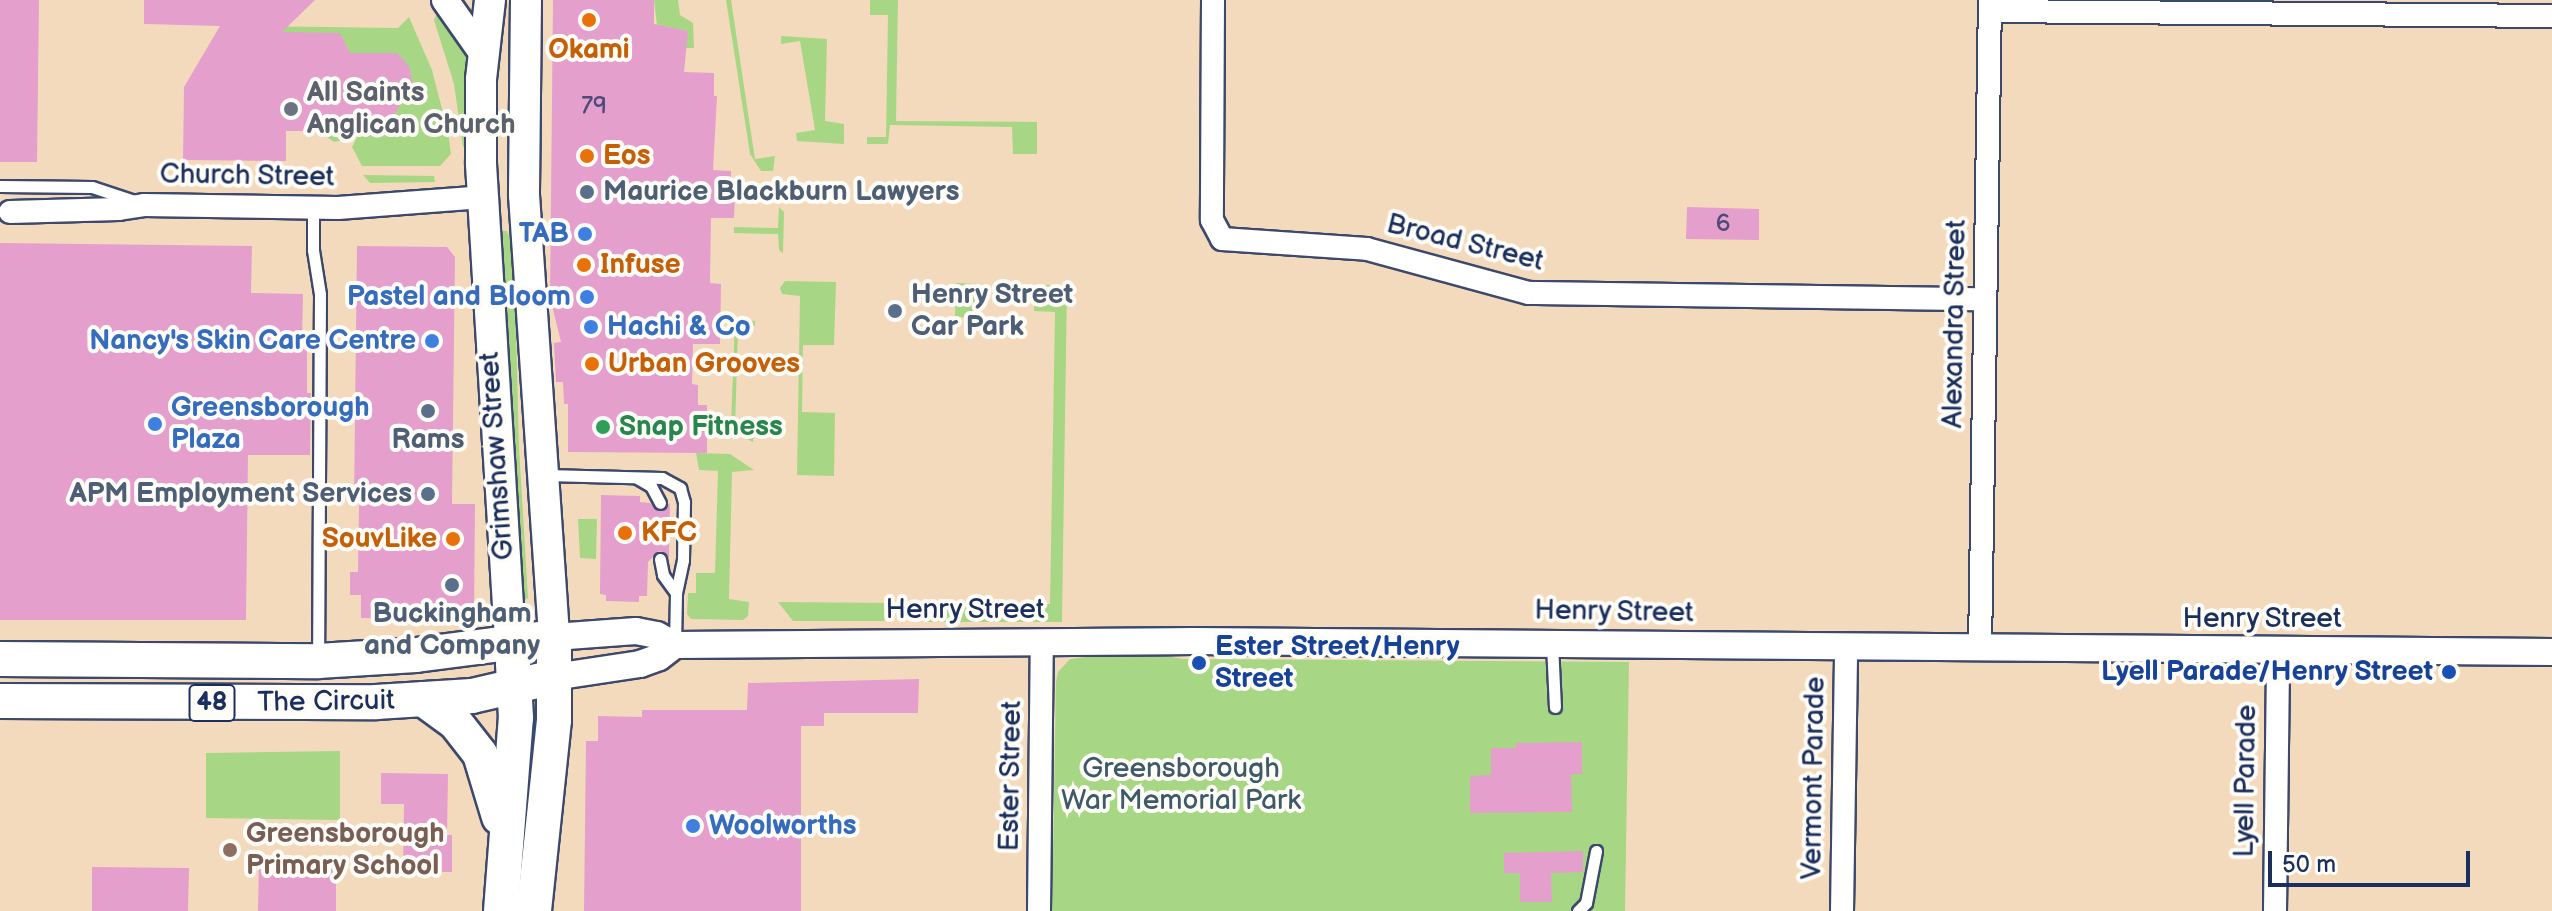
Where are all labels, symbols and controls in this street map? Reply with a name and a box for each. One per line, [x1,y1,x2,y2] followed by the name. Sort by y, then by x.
[580,11,598,29] marker: Okami
[548,33,630,67] place label: Okami
[307,76,515,142] place label: All Saints Anglican Church
[581,92,607,120] house number: 79
[282,100,300,118] marker: All Saints Anglican Church
[603,139,650,173] place label: Eos
[578,147,596,165] marker: Eos
[159,158,335,194] street label: Church Street
[603,175,960,209] place label: Maurice Blackburn Lawyers
[578,183,596,201] marker: Maurice Blackburn Lawyers
[1383,207,1547,279] street label: Broad Street
[1716,210,1730,238] house number: 6
[519,217,569,251] place label: TAB
[1936,219,1974,429] street label: Alexandra Street
[576,225,594,243] marker: TAB
[600,248,681,282] place label: Infuse
[575,256,593,274] marker: Infuse
[911,278,1074,344] place label: Henry Street Car Park
[347,280,571,314] place label: Pastel and Bloom
[578,288,596,306] marker: Pastel and Bloom
[886,302,904,320] marker: Henry Street Car Park
[607,310,751,344] place label: Hachi & Co
[582,318,600,336] marker: Hachi & Co
[89,324,416,358] place label: Nancy's Skin Care Centre
[423,332,441,350] marker: Nancy's Skin Care Centre
[608,347,800,381] place label: Urban Grooves
[473,350,521,562] street label: Grimshaw Street
[583,355,601,373] marker: Urban Grooves
[171,391,369,457] place label: Greensborough Plaza
[419,402,437,420] marker: Rams
[619,410,783,444] place label: Snap Fitness
[146,415,164,433] marker: Greensborough Plaza
[594,418,612,436] marker: Snap Fitness
[392,423,464,457] place label: Rams
[70,477,412,511] place label: APM Employment Services
[419,485,437,503] marker: APM Employment Services
[641,516,697,550] place label: KFC
[322,522,437,556] place label: SouvLike
[616,524,634,542] marker: KFC
[444,530,462,548] marker: SouvLike
[443,576,461,594] marker: Buckingham and Company
[884,593,1046,627] street label: Henry Street
[1533,594,1695,630] street label: Henry Street
[364,597,540,663] place label: Buckingham and Company
[2181,602,2343,636] street label: Henry Street
[1215,630,1460,696] place label: Ester Street/Henry Street
[1190,654,1208,672] marker: Ester Street/Henry Street
[2100,655,2433,689] place label: Lyell Parade/Henry Street
[2440,663,2458,681] marker: Lyell Parade/Henry Street
[1795,676,1833,880] street label: Vermont Parade
[188,681,236,725] road number: 48
[257,684,395,720] street label: The Circuit
[993,700,1029,852] street label: Ester Street
[2228,704,2264,858] street label: Lyell Parade
[1061,752,1301,818] park label: Greensborough War Memorial Park
[709,809,856,843] place label: Woolworths
[246,817,444,883] place label: Greensborough Primary School
[684,817,702,835] marker: Woolworths
[2272,835,2474,885] scale bar
[221,841,239,859] marker: Greensborough Primary School
[2282,850,2336,879] text: 50 m

